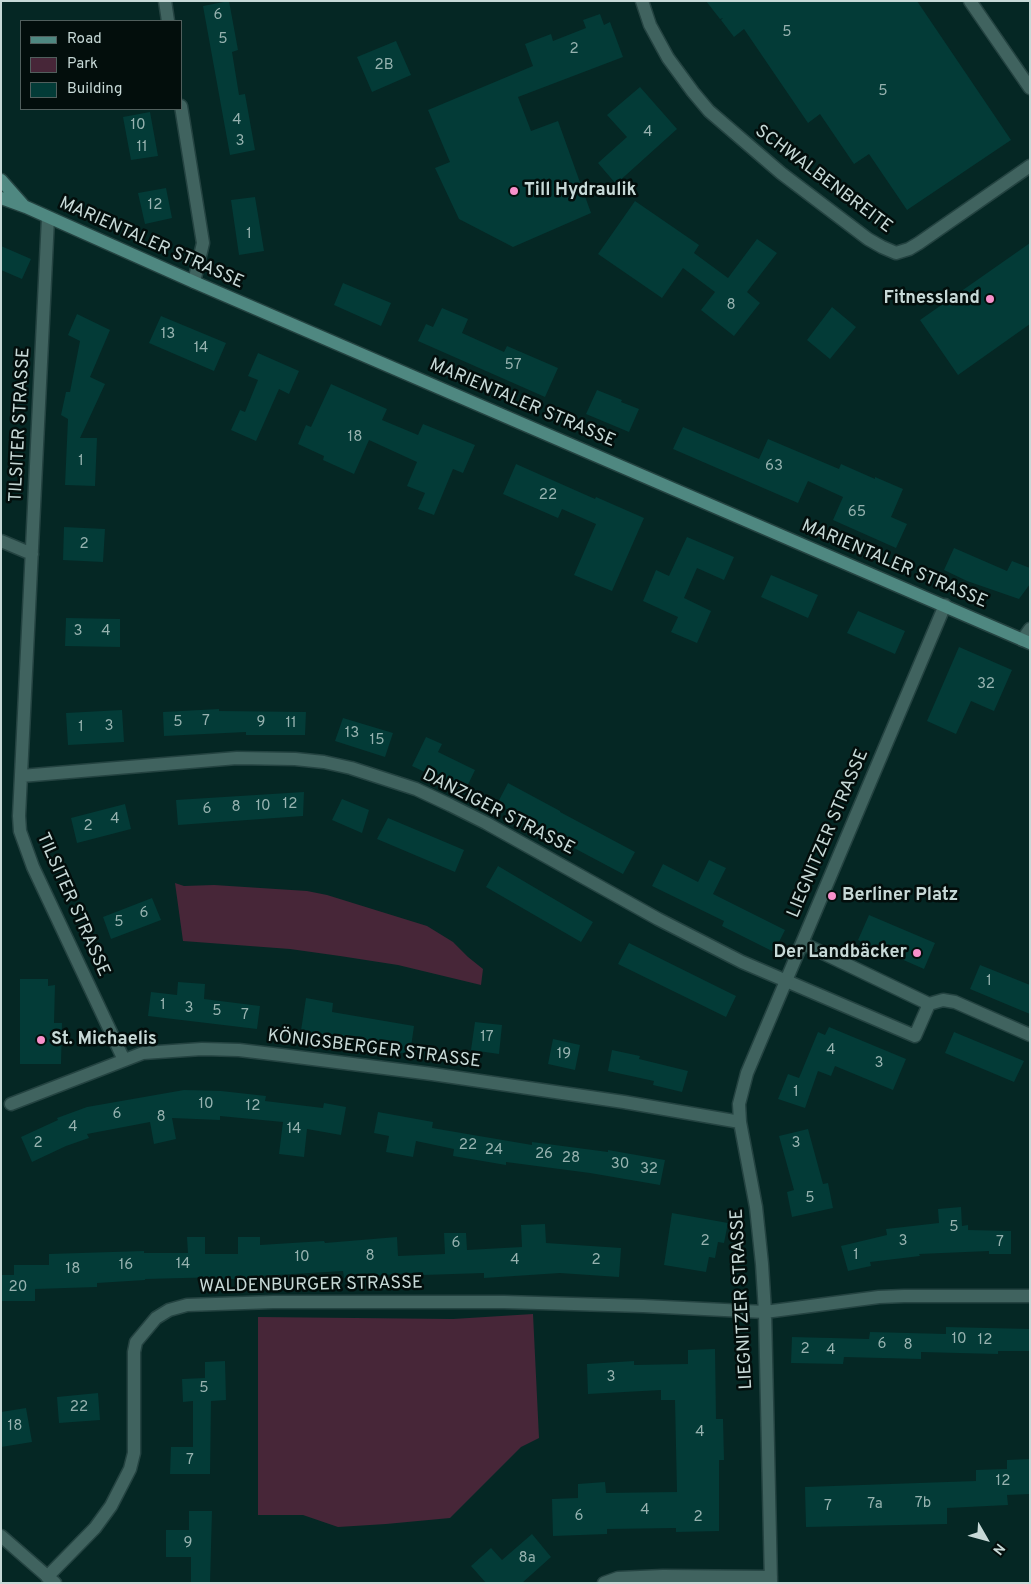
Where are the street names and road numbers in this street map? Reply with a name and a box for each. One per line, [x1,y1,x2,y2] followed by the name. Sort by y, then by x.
[750,121,896,239] street label: SCHWALBENBREITE
[55,193,247,295] street label: MARIENTALER STRASSE
[6,347,36,503] street label: TILSITER STRASSE
[426,355,618,453] street label: MARIENTALER STRASSE
[798,516,990,614] street label: MARIENTALER STRASSE
[784,746,874,922] street label: LIEGNITZER STRASSE
[418,765,578,861] street label: DANZIGER STRASSE
[31,830,113,980] street label: TILSITER STRASSE
[266,1026,482,1074] street label: KÖNIGSBERGER STRASSE
[727,1208,759,1390] street label: LIEGNITZER STRASSE
[199,1273,423,1299] street label: WALDENBURGER STRASSE

